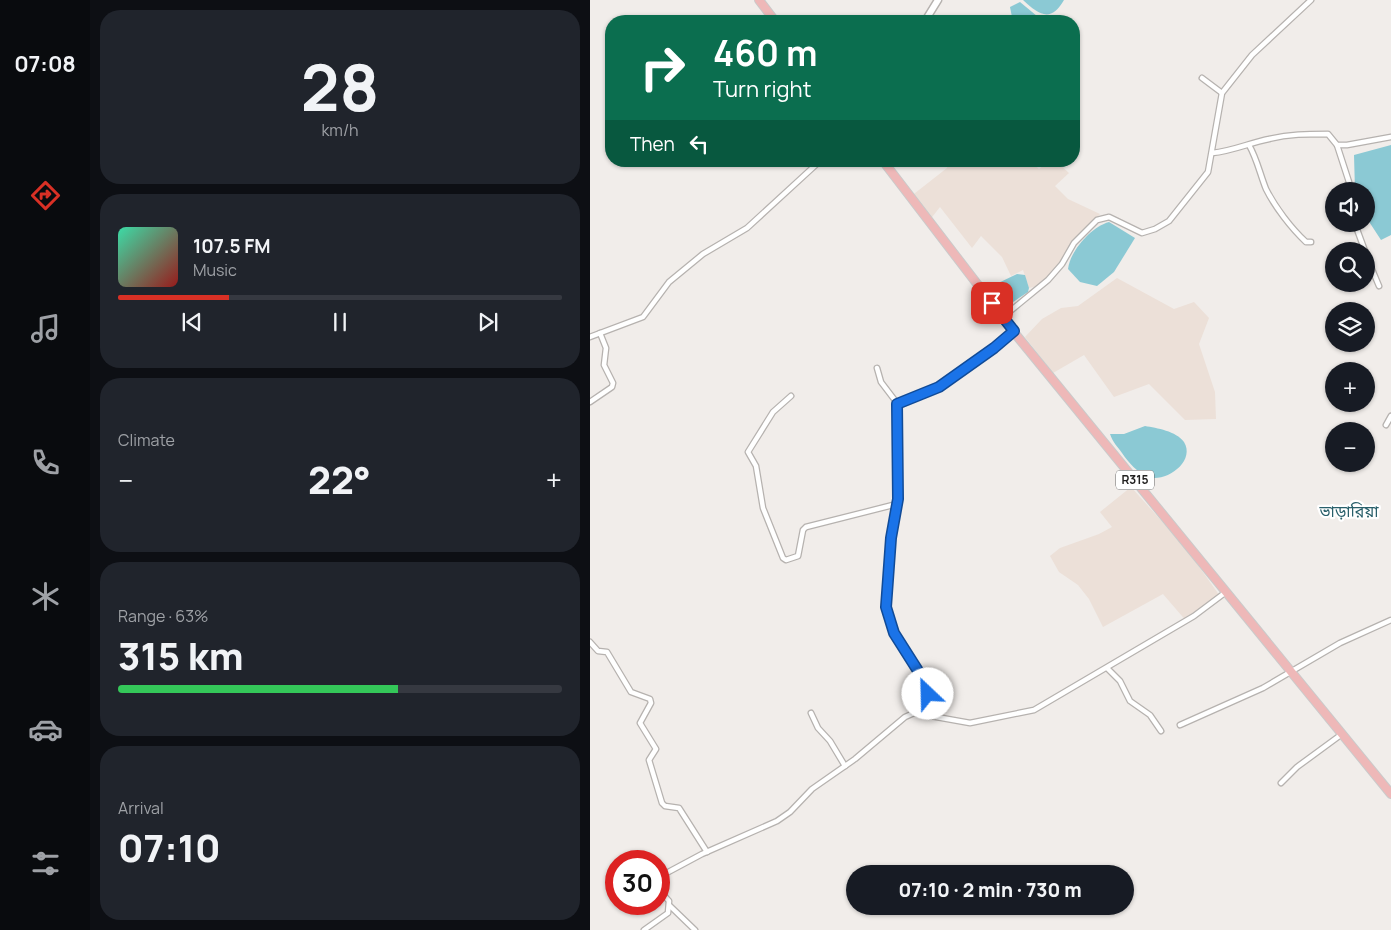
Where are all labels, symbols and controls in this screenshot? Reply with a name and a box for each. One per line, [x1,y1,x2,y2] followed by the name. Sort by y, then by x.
[713,29,818,77] text: 460 m
[630,35,695,100] icon: right
[301,42,379,131] text: 28
[14,49,76,79] text: 07:08
[713,74,811,104] text: Turn right
[321,119,359,141] text: km/h
[685,130,713,158] icon: left
[630,131,675,157] text: Then
[28,178,63,213] icon: directions
[1325,182,1375,472] map controls
[1325,182,1375,232] button: sound
[193,233,271,259] text: 107.5 FM
[1325,242,1375,292] button: search
[193,259,237,281] text: Music
[971,282,1013,324] pin
[978,289,1006,317] icon: arrive
[1325,302,1375,352] button: layers
[178,308,206,336] icon: previous
[326,308,354,336] icon: pause
[474,308,502,336] icon: next
[28,311,63,346] icon: music
[1325,362,1375,412] button: +
[1325,422,1375,472] button: −
[118,429,175,451] text: Climate
[28,445,63,480] icon: phone
[308,453,371,505] text: 22°
[118,461,133,499] text: −
[546,461,562,499] text: +
[1116,470,1154,490] road number: R315
[1318,500,1379,522] district label: ভাড়ারিয়া
[28,579,63,614] icon: climate
[118,605,209,627] text: Range · 63%
[118,629,243,681] text: 315 km
[901,667,953,719] position arrow
[28,712,63,747] icon: car
[118,797,164,819] text: Arrival
[118,821,221,873] text: 07:10
[28,846,63,881] icon: filters
[605,850,670,915] speed limit sign: 30
[898,877,1082,903] text: 07:10 · 2 min · 730 m

